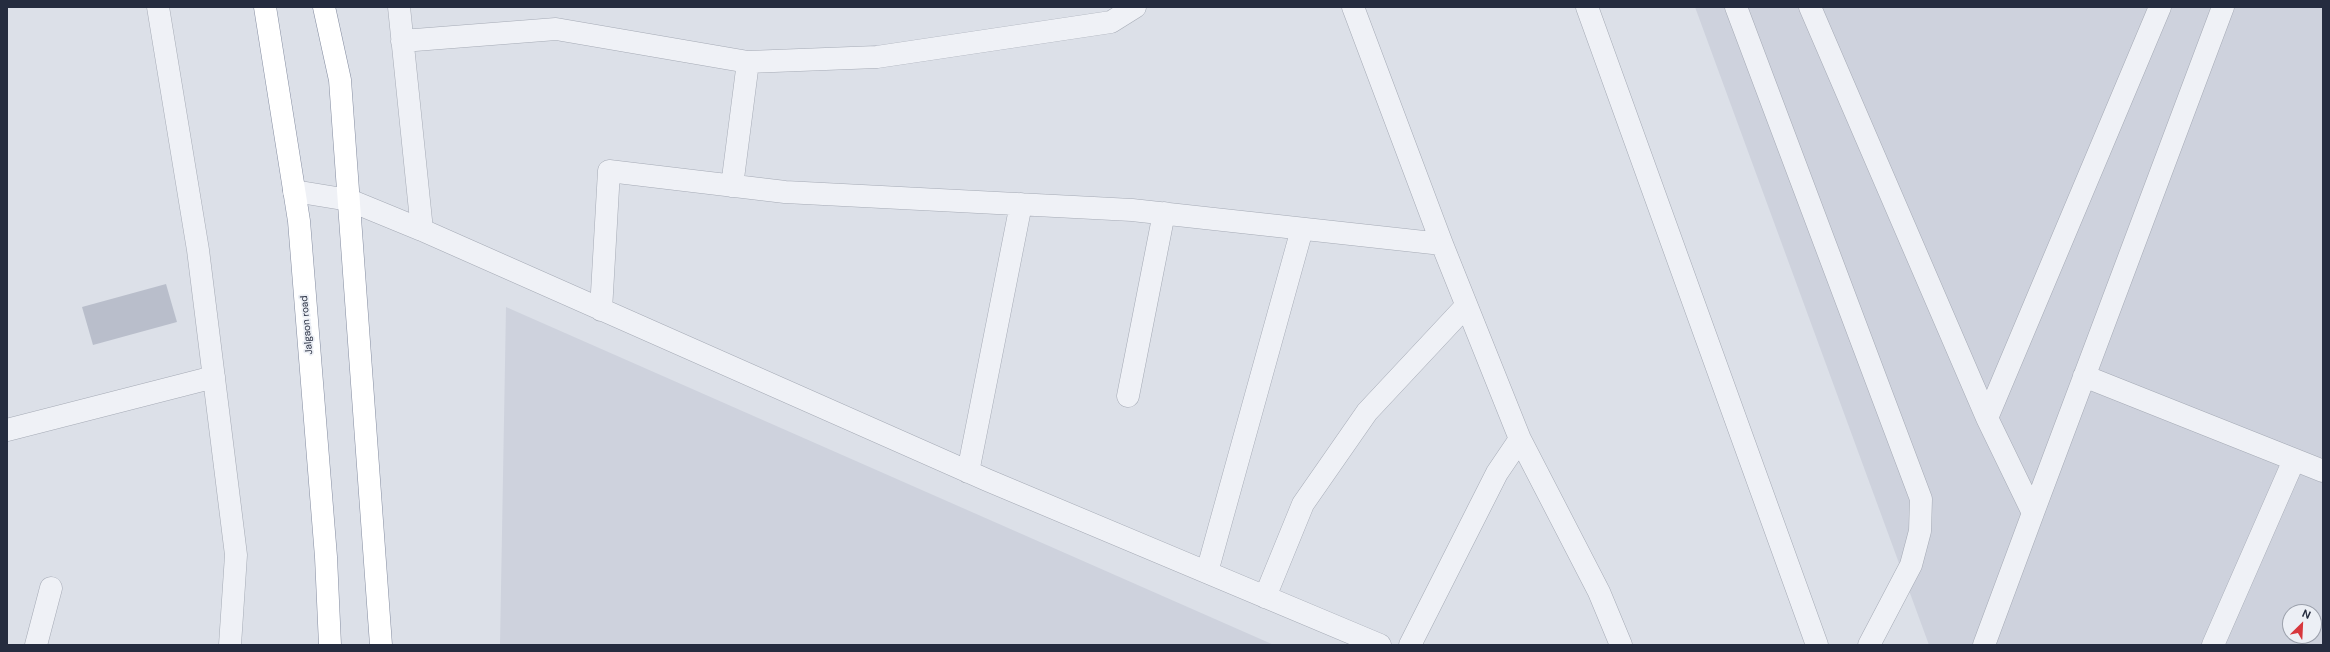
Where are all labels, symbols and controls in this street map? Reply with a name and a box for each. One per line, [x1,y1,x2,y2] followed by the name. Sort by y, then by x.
[298,295,316,355] street label: Jalgaon road
[2282,604,2322,644] north arrow
[2300,606,2313,622] text: N

